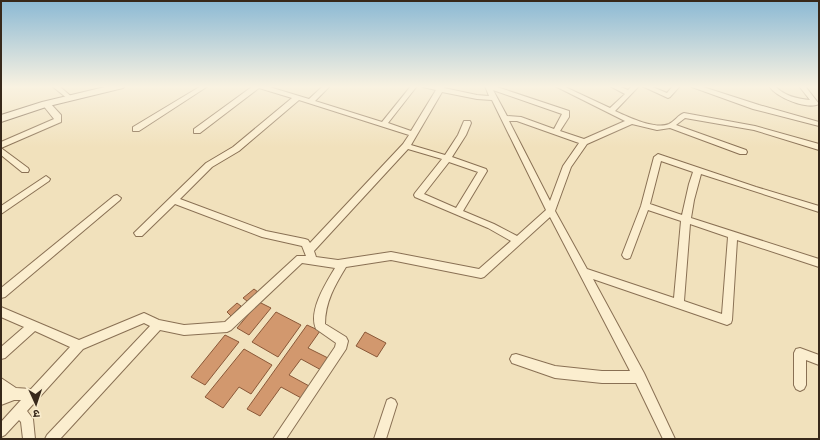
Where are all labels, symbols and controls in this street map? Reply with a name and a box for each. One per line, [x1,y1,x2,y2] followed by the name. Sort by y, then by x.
[16,384,56,424] north arrow
[32,407,40,422] text: उ

